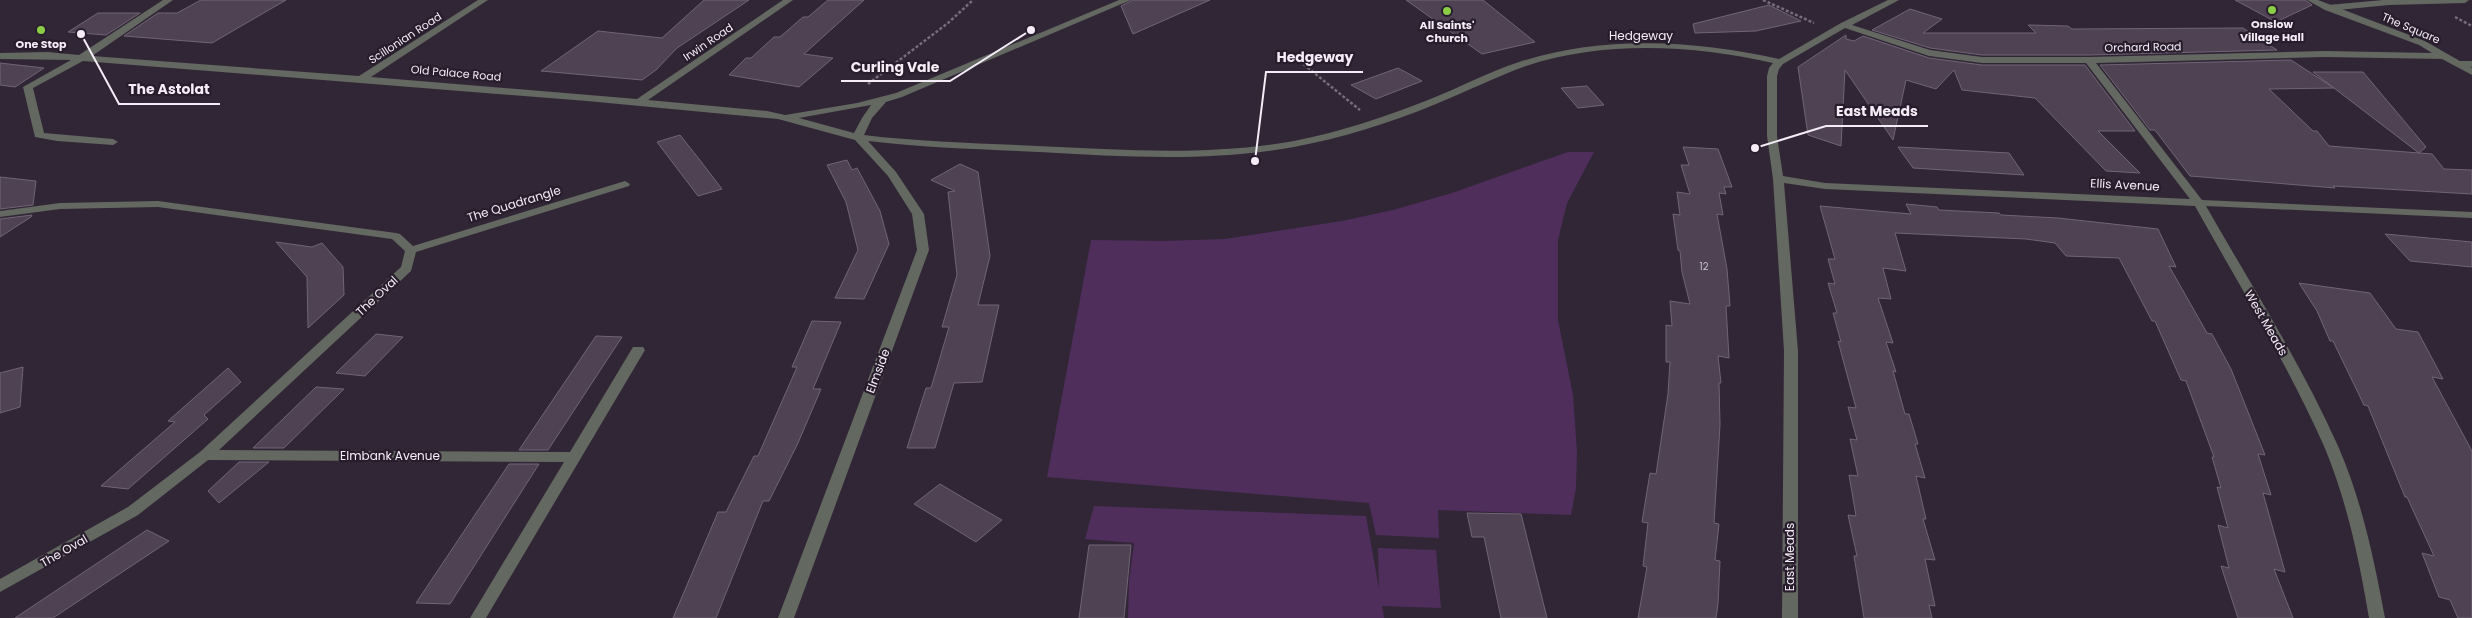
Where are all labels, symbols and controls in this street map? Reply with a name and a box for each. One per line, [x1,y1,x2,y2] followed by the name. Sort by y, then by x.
[2266,4,2278,16] marker: Onslow Village Hall
[1441,5,1453,17] marker: All Saints' Church
[365,8,445,68] street label: Scillonian Road
[2379,9,2443,48] street label: The Square
[2240,16,2304,45] place label: Onslow Village Hall
[1420,17,1474,46] place label: All Saints' Church
[680,19,736,65] street label: Irwin Road
[35,24,47,36] marker: One Stop
[1609,27,1673,44] street label: Hedgeway
[16,36,67,52] place label: One Stop
[2104,38,2182,56] street label: Orchard Road
[1266,43,1363,72] callout: Hedgeway
[1277,47,1354,67] text: Hedgeway
[841,52,950,81] callout: Curling Vale
[851,57,940,77] text: Curling Vale
[410,61,502,85] street label: Old Palace Road
[119,75,220,104] callout: The Astolat
[128,79,210,99] text: The Astolat
[1826,97,1928,126] callout: East Meads
[1836,101,1918,121] text: East Meads
[2090,174,2160,195] street label: Ellis Avenue
[465,181,563,226] street label: The Quadrangle
[1700,259,1709,274] house number: 12
[352,272,402,320] street label: The Oval
[2241,287,2292,359] street label: West Meads
[861,346,894,395] street label: Elmside
[340,447,440,464] street label: Elmbank Avenue
[1781,523,1798,591] street label: East Meads
[37,530,91,571] street label: The Oval

